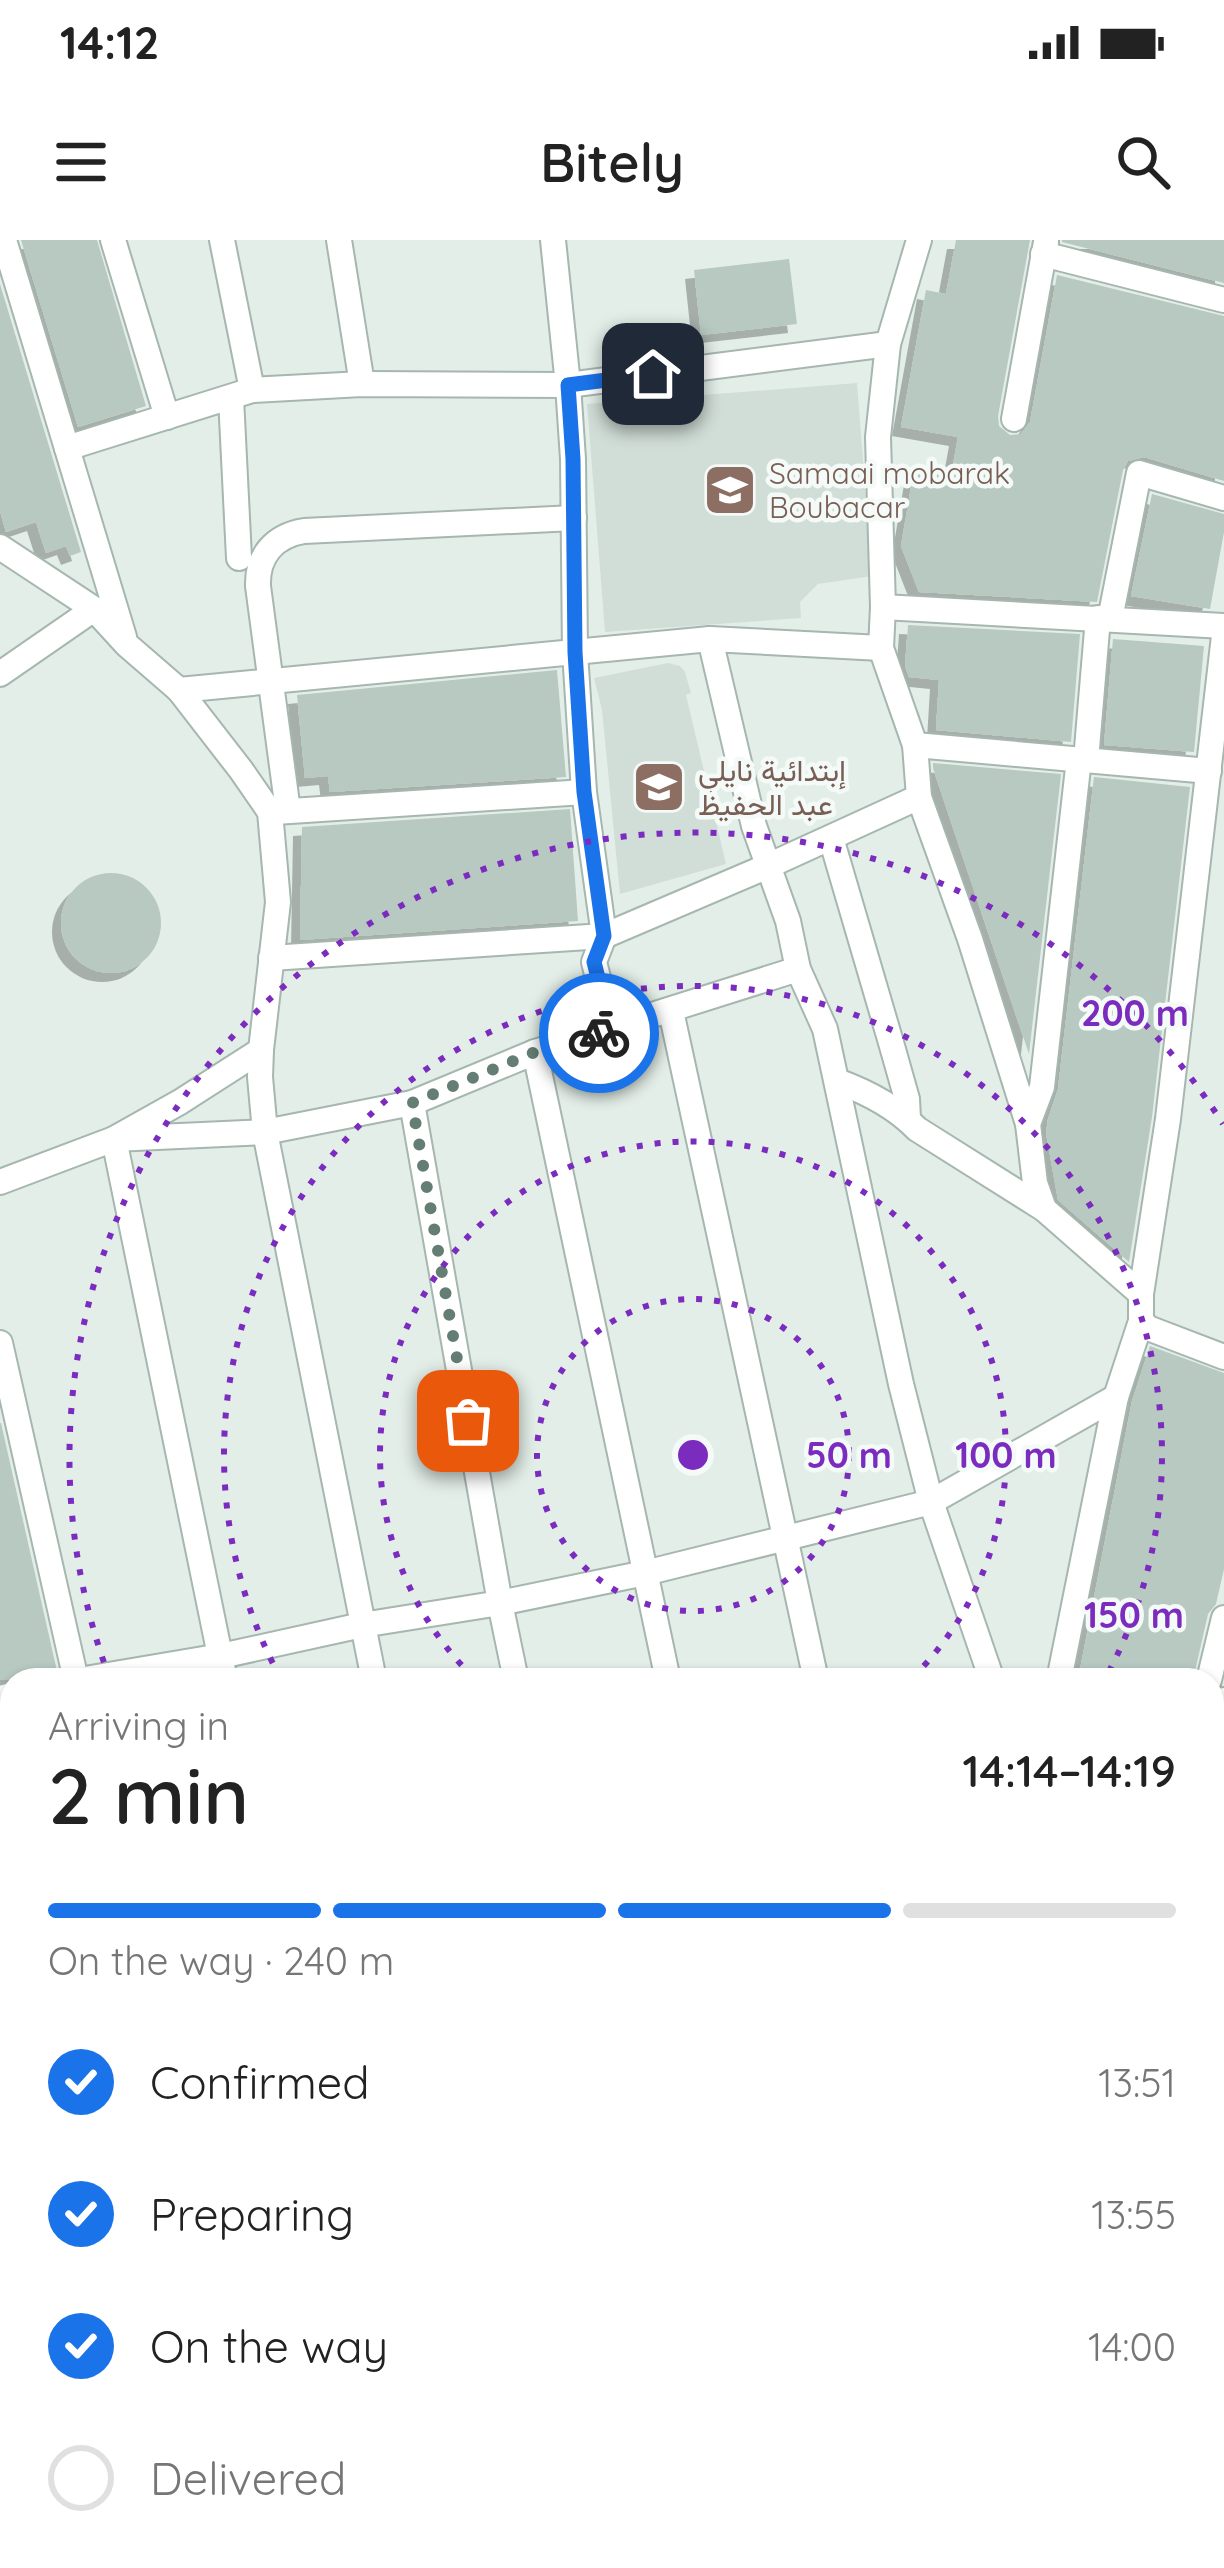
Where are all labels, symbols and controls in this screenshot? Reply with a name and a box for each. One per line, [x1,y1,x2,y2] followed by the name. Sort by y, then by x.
[60,14,159,70] text: 14:12
[540,128,684,196] text: Bitely
[48,129,114,195] icon: menu
[1110,129,1176,195] icon: search
[602,323,704,425] pin
[620,341,686,407] icon: home
[769,454,1010,526] place label: Samaai mobarak Boubacar
[702,462,758,518] school or university icon: Samaai mobarak Boubacar
[698,751,846,823] place label: إبتدائية نايلي عبد الحفيظ
[631,759,687,815] school or university icon: إبتدائية نايلي عبد الحفيظ
[539,973,659,1093] courier
[1081,990,1189,1035] text: 200 m
[566,1000,632,1066] icon: bike
[417,1370,519,1472] pin
[435,1388,501,1454] icon: bag
[806,1432,892,1477] text: 50 m
[955,1432,1057,1477] text: 100 m
[672,1434,714,1476] centre of rings
[1084,1592,1184,1637] text: 150 m
[48,1701,229,1750] text: Arriving in
[962,1742,1176,1798] text: 14:14–14:19
[48,1746,249,1844] text: 2 min
[48,1936,394,1985] text: On the way · 240 m
[48,2049,114,2115] icon: check
[150,2054,369,2110] text: Confirmed
[1098,2058,1176,2107] text: 13:51
[48,2181,114,2247] icon: check
[150,2186,354,2242] text: Preparing
[1091,2190,1176,2239] text: 13:55
[48,2313,114,2379] icon: check
[150,2318,388,2374] text: On the way
[1088,2322,1176,2371] text: 14:00
[150,2450,346,2506] text: Delivered

